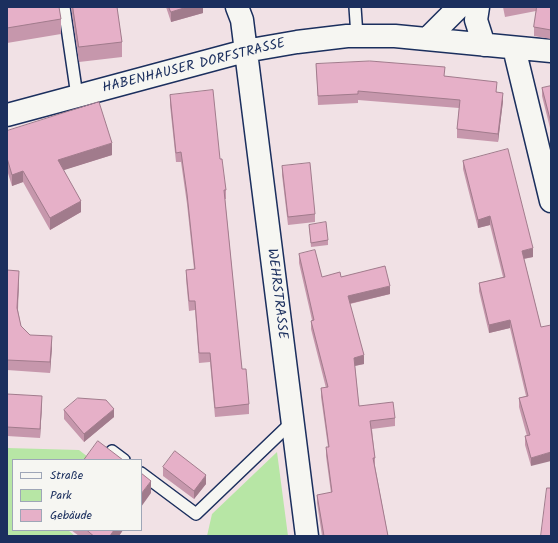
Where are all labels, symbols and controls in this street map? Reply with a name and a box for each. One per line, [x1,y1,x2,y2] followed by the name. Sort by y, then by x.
[101,36,287,98] street label: HABENHAUSER DORFSTRASSE
[262,248,290,340] street label: WEHRSTRASSE
[12,459,142,531] legend
[50,466,83,485] text: Straße
[50,486,72,505] text: Park
[50,506,92,525] text: Gebäude

